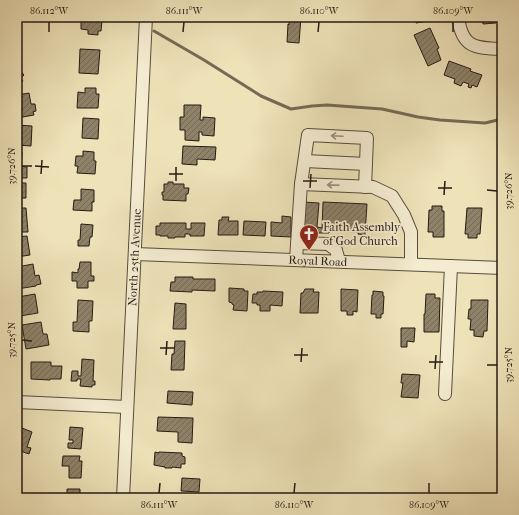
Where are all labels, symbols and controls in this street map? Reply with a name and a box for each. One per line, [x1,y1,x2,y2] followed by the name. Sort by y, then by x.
[30,5,69,17] text: 86.112°W
[166,5,203,17] text: 86.111°W
[300,5,339,17] text: 86.110°W
[433,5,474,17] text: 86.109°W
[331,133,344,140] one-way arrow
[6,147,18,185] text: 39.726°N
[503,172,515,210] text: 39.726°N
[327,182,340,189] one-way arrow
[125,208,144,306] street label: North 25th Avenue
[323,220,401,248] place label: Faith Assembly of God Church
[298,223,320,251] church icon: Faith Assembly of God Church
[288,253,348,269] street label: Royal Road
[6,321,18,358] text: 39.725°N
[503,346,515,383] text: 39.725°N
[141,499,178,511] text: 86.111°W
[275,499,314,511] text: 86.110°W
[409,499,450,511] text: 86.109°W

